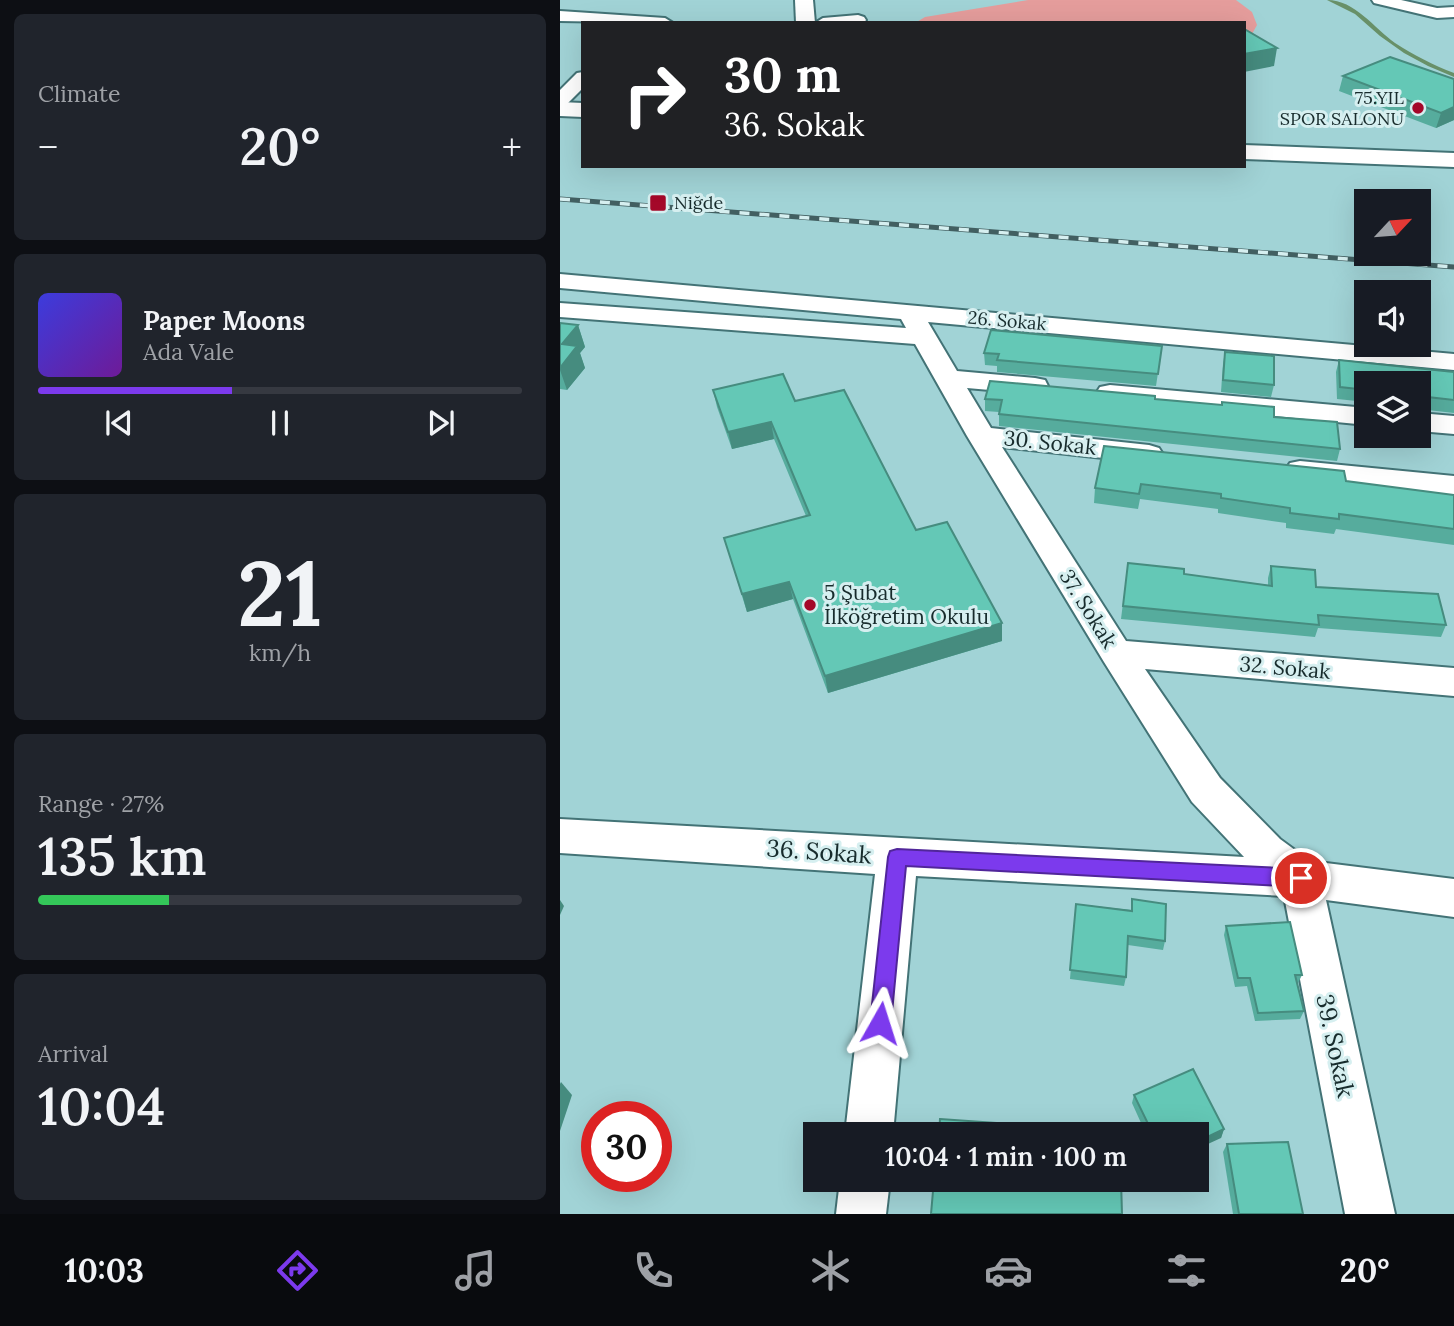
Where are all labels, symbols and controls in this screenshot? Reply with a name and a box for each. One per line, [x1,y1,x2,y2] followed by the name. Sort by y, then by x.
[724,43,841,105] text: 30 m
[609,49,700,140] icon: right
[38,79,120,108] text: Climate
[1280,86,1405,130] place label: 75.YIL SPOR SALONU
[1410,100,1426,116] marker: 75.YIL SPOR SALONU
[724,104,864,145] text: 36. Sokak
[240,113,320,179] text: 20°
[38,123,58,171] text: −
[502,123,522,171] text: +
[1354,189,1432,266] north arrow
[1354,189,1431,448] map controls
[674,191,723,214] place label: Niğde
[648,193,668,213] marker: Niğde
[1354,280,1431,357] button: sound
[143,304,305,337] text: Paper Moons
[967,306,1048,335] street label: 26. Sokak
[143,337,234,366] text: Ada Vale
[1354,371,1431,448] button: layers
[100,404,138,442] icon: previous
[261,404,299,442] icon: pause
[422,404,460,442] icon: next
[1003,424,1098,461] street label: 30. Sokak
[237,534,323,651] text: 21
[1054,564,1124,654] street label: 37. Sokak
[824,579,989,630] place label: 5 Şubat İlköğretim Okulu
[802,597,818,613] marker: 5 Şubat İlköğretim Okulu
[249,638,311,667] text: km/h
[1238,650,1332,685] street label: 32. Sokak
[38,789,164,818] text: Range · 27%
[38,823,207,889] text: 135 km
[765,832,873,871] street label: 36. Sokak
[1271,848,1331,908] pin
[1282,859,1320,897] icon: arrive
[843,986,917,1060] position arrow
[1309,991,1362,1101] street label: 39. Sokak
[38,1039,108,1068] text: Arrival
[38,1073,165,1139] text: 10:04
[581,1101,672,1192] speed limit sign: 30
[885,1140,1127,1173] text: 10:04 · 1 min · 100 m
[273,1246,322,1295] icon: directions
[451,1246,500,1295] icon: music
[629,1246,678,1295] icon: phone
[806,1246,855,1295] icon: climate
[984,1246,1033,1295] icon: car
[1162,1246,1211,1295] icon: filters
[64,1250,144,1291] text: 10:03
[1340,1250,1389,1291] text: 20°

